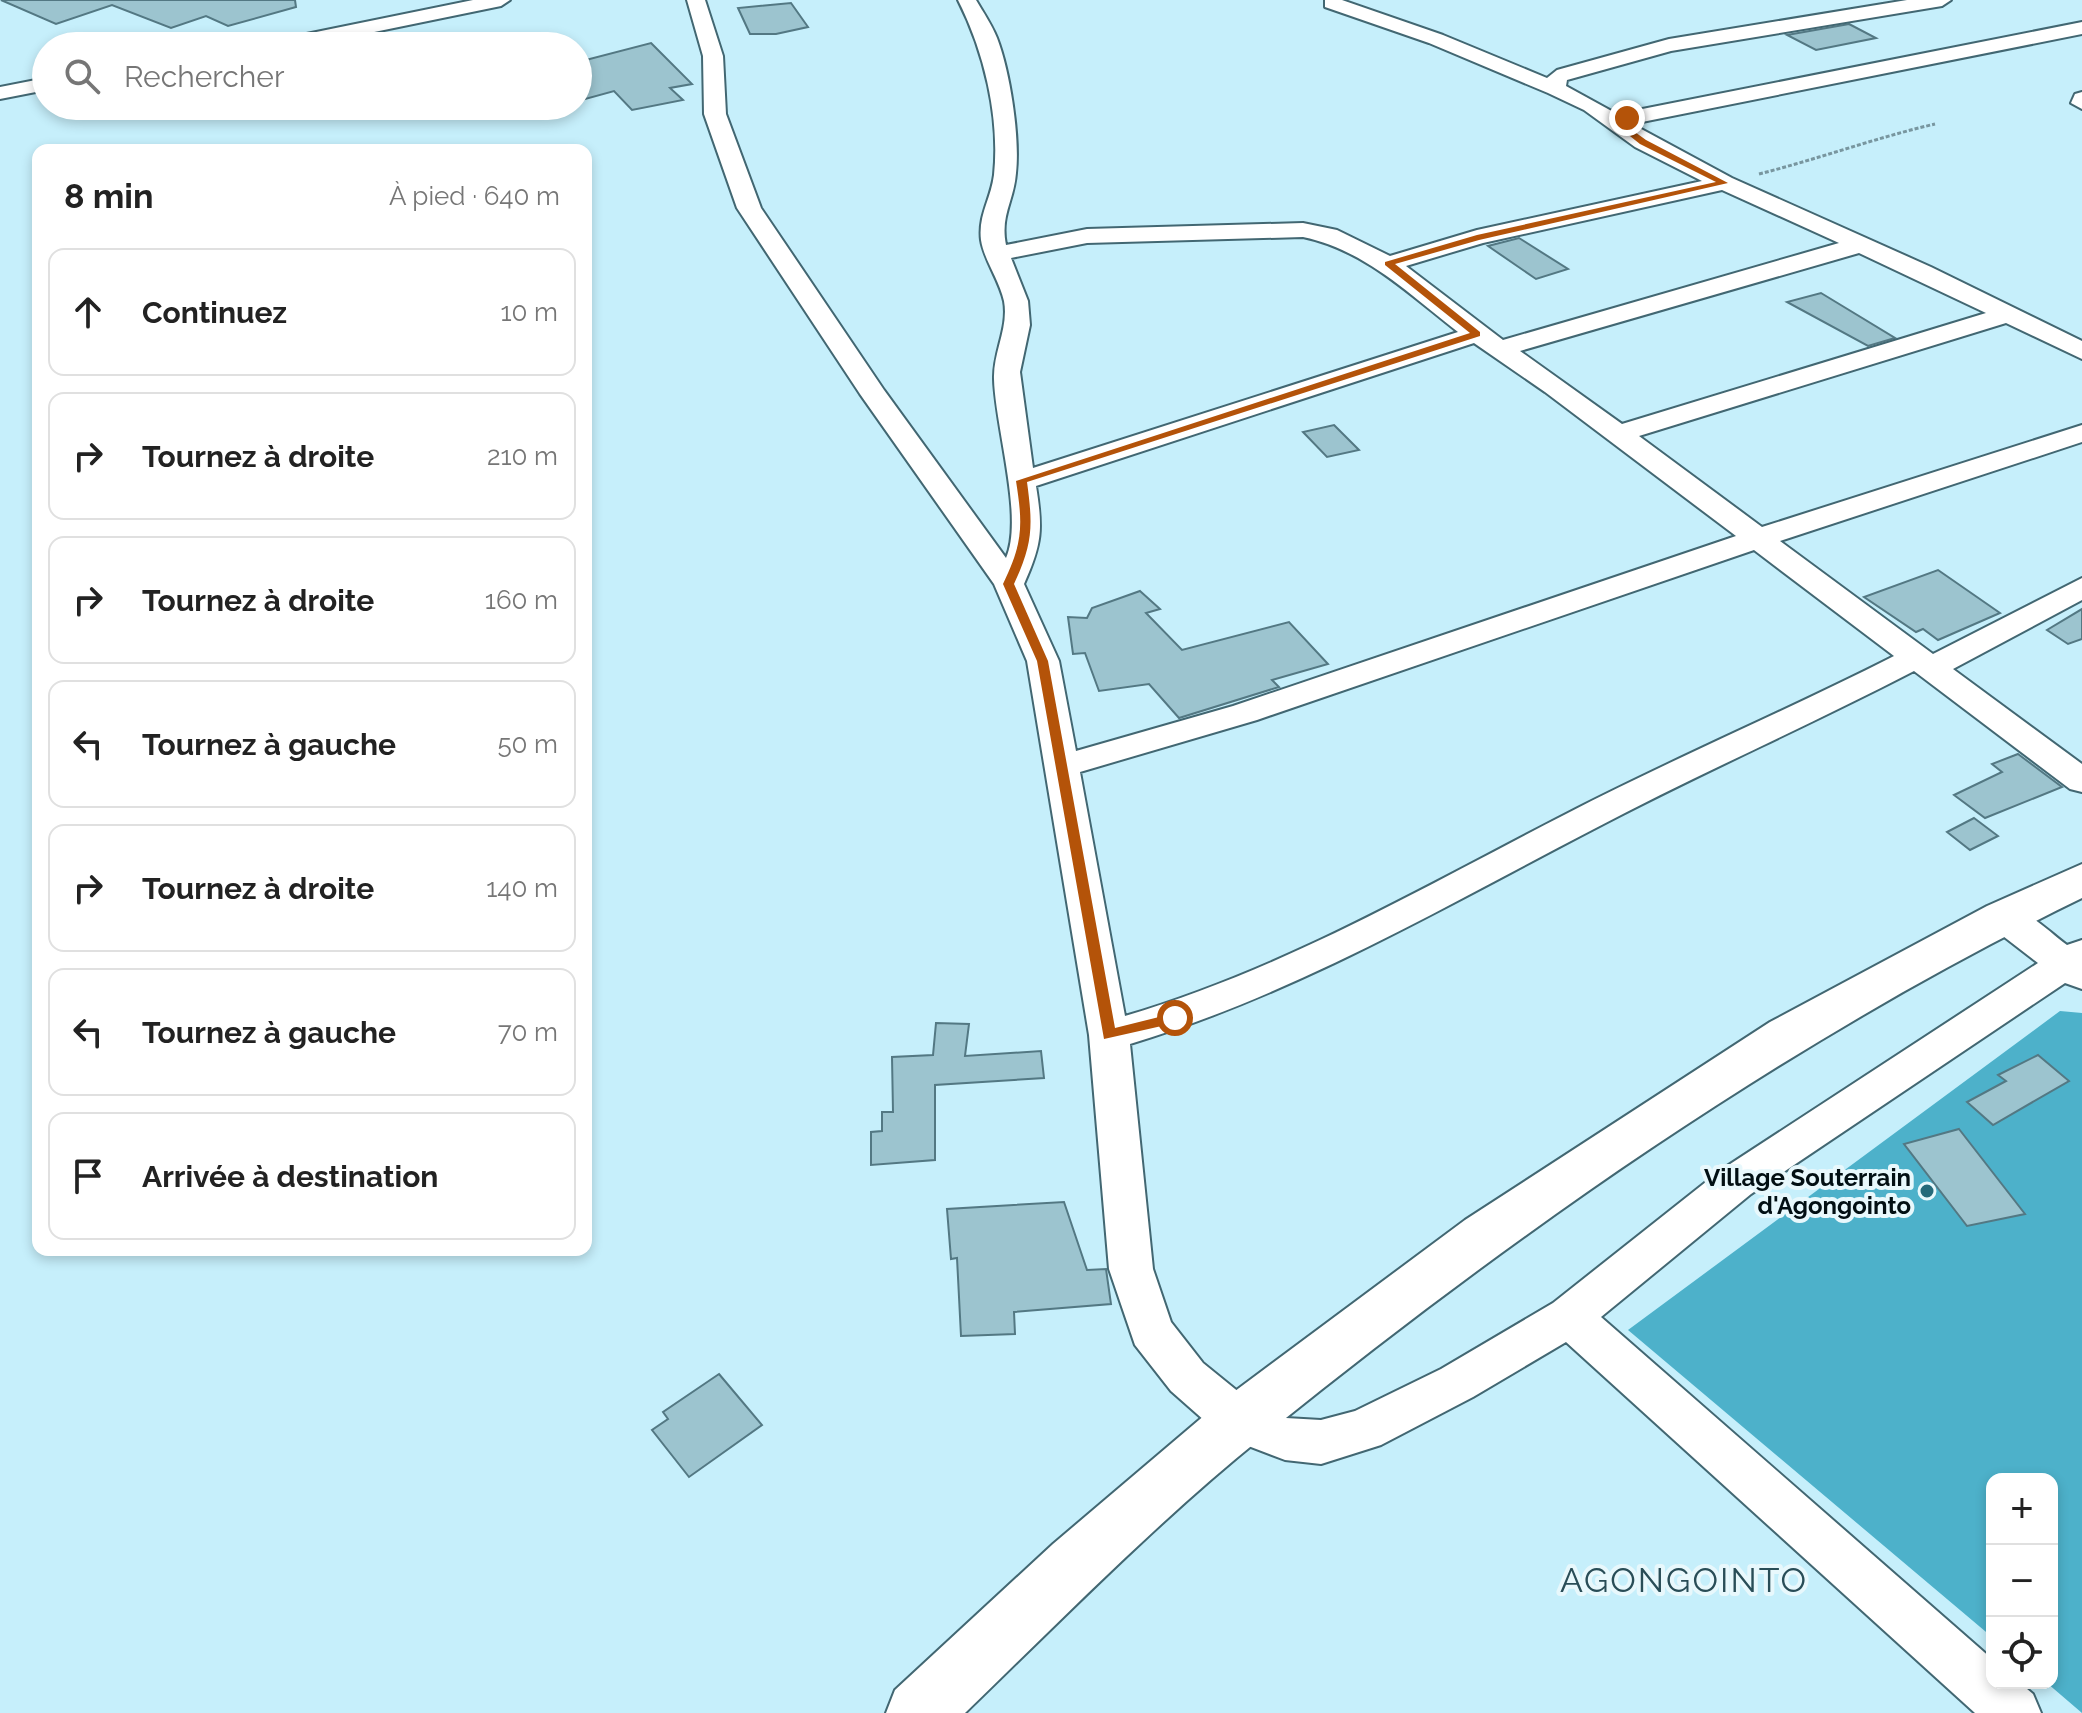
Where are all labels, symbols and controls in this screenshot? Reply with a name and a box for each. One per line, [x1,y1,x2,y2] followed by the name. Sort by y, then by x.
[32,32,592,120] search box
[60,54,104,98] icon: search
[124,59,284,94] text: Rechercher
[1609,100,1645,136] route end
[64,176,154,216] text: 8 min
[389,181,560,211] text: À pied · 640 m
[66,290,110,334] icon: ahead
[142,295,287,330] text: Continuez
[500,297,558,327] text: 10 m
[66,434,110,478] icon: right
[142,439,374,474] text: Tournez à droite
[487,441,558,471] text: 210 m
[66,578,110,622] icon: right
[142,583,374,618] text: Tournez à droite
[485,585,558,615] text: 160 m
[66,722,110,766] icon: left
[142,727,396,762] text: Tournez à gauche
[497,729,558,759] text: 50 m
[66,866,110,910] icon: right
[142,871,374,906] text: Tournez à droite
[486,873,558,903] text: 140 m
[1157,1000,1193,1036] route start
[66,1010,110,1054] icon: left
[142,1015,396,1050] text: Tournez à gauche
[498,1017,558,1047] text: 70 m
[66,1154,110,1198] icon: arrive
[142,1159,438,1194] text: Arrivée à destination
[1704,1163,1911,1220] place label: Village Souterrain d'Agongointo
[1918,1182,1936,1200] marker: Village Souterrain d'Agongointo
[1986,1473,2058,1689] map controls
[1986,1473,2058,1545] button: +
[1986,1545,2058,1617] button: −
[1560,1560,1808,1600] district label: AGONGOINTO
[1986,1617,2058,1689] button: locate

